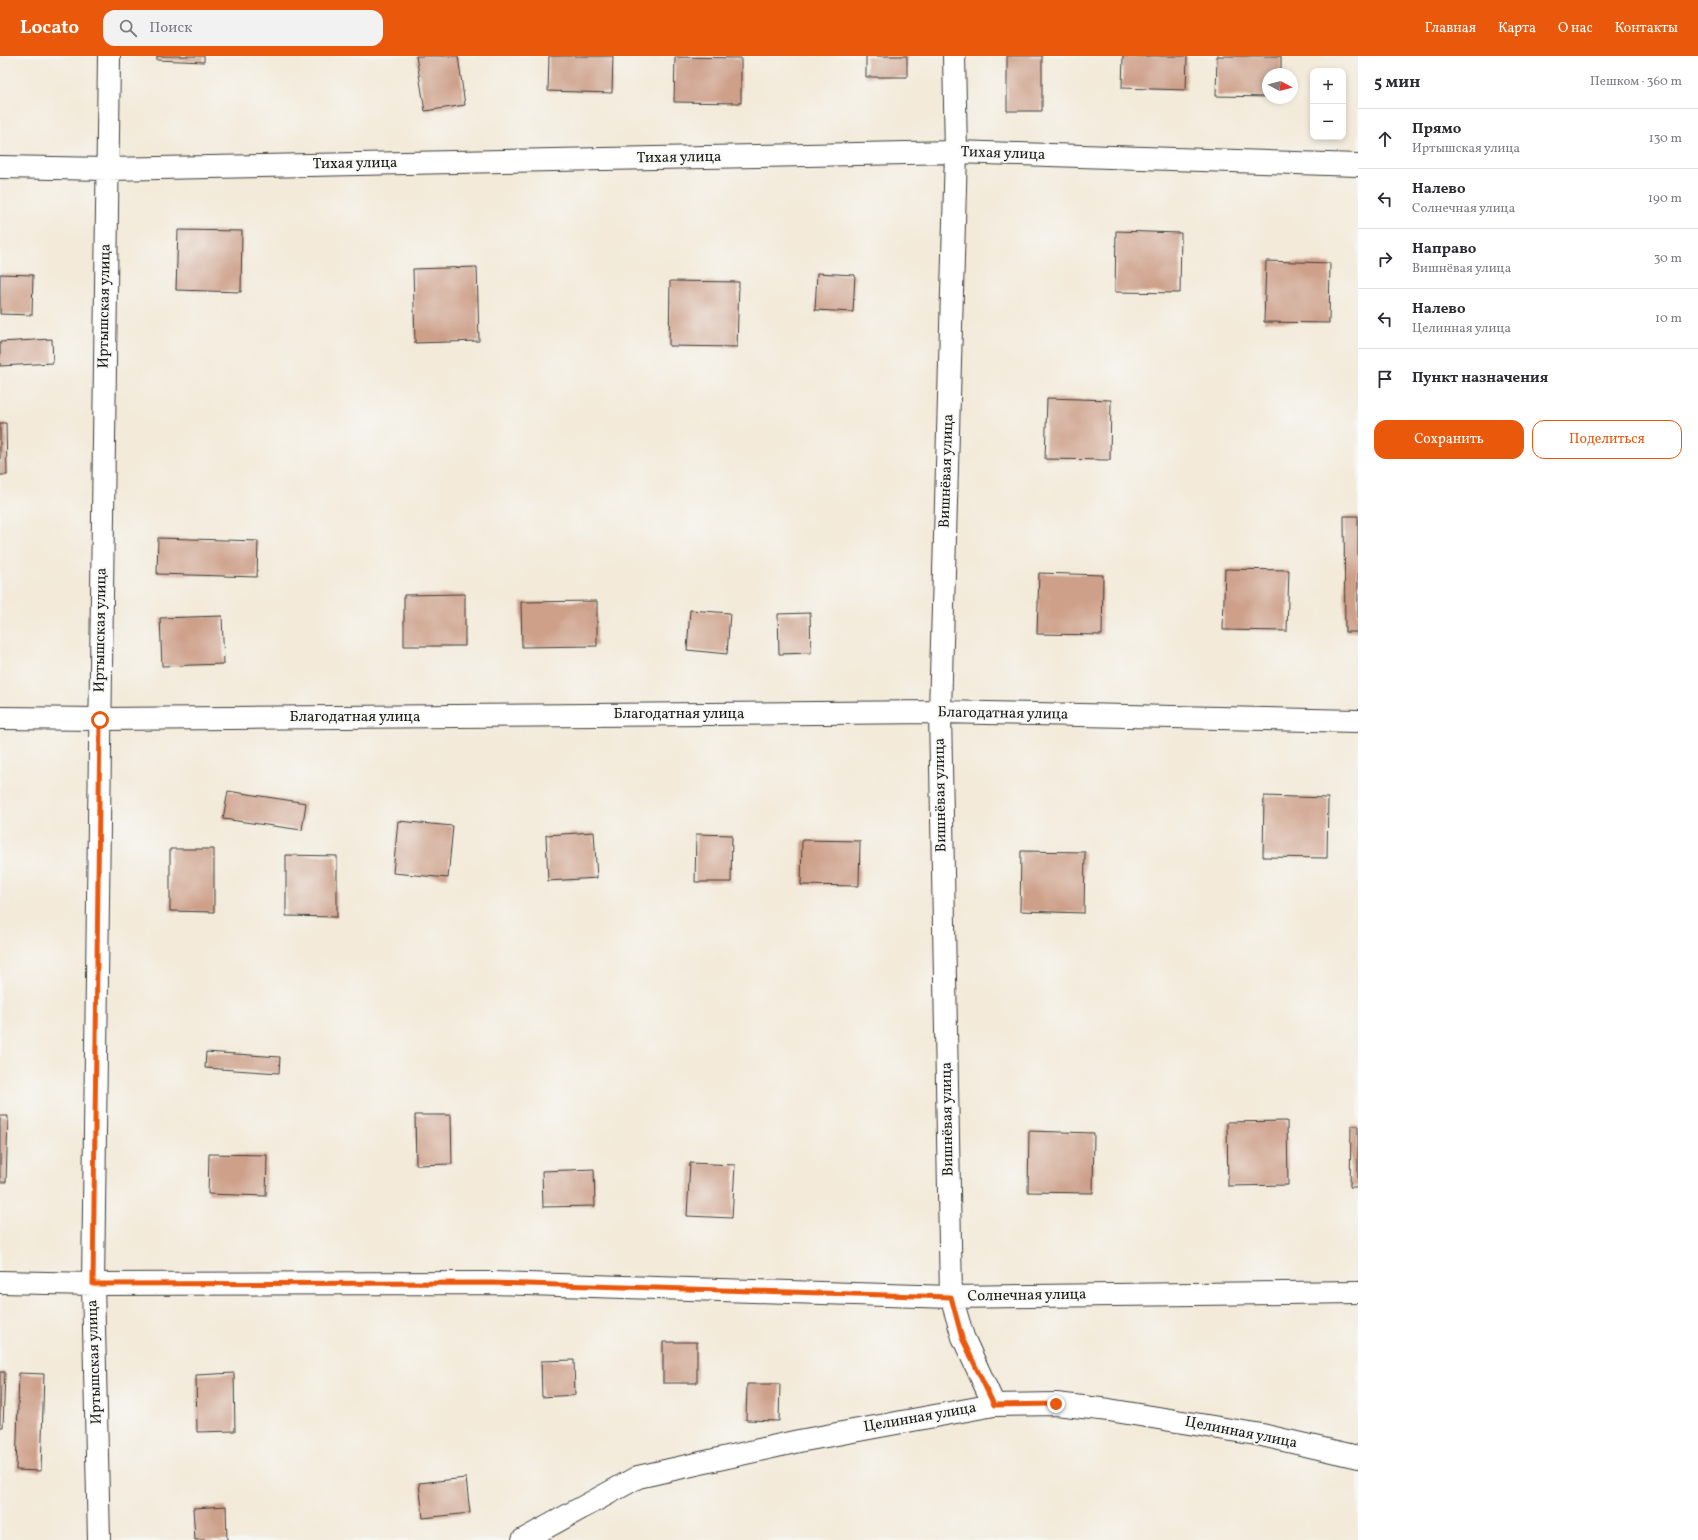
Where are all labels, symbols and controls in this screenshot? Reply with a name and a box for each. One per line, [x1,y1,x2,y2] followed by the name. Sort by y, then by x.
[103,10,383,46] search box
[20,15,79,41] text: Locato
[117,17,139,39] icon: search
[149,18,192,39] text: Поиск
[1425,19,1476,38] text: Главная
[1498,19,1536,38] text: Карта
[1558,19,1593,38] text: О нас
[1615,19,1678,38] text: Контакты
[1262,68,1298,104] north arrow
[1310,68,1346,140] map controls
[1310,68,1346,104] button: +
[1374,71,1420,94] text: 5 мин
[1590,73,1682,91] text: Пешком · 360 m
[1310,104,1346,140] button: −
[1412,119,1461,140] text: Прямо
[1374,128,1396,150] icon: ahead
[1649,130,1682,148] text: 130 m
[1412,140,1520,158] text: Иртышская улица
[960,142,1046,166] street label: Тихая улица
[636,147,722,169] street label: Тихая улица
[312,153,398,175] street label: Тихая улица
[1412,179,1466,200] text: Налево
[1374,188,1396,210] icon: left
[1648,190,1682,208] text: 190 m
[1412,200,1515,218] text: Солнечная улица
[1412,239,1476,260] text: Направо
[93,243,117,369] street label: Иртышская улица
[1374,248,1396,270] icon: right
[1654,250,1682,268] text: 30 m
[1412,260,1511,278] text: Вишнёвая улица
[1412,299,1466,320] text: Налево
[1374,308,1396,330] icon: left
[1655,310,1682,328] text: 10 m
[1412,320,1511,338] text: Целинная улица
[1374,368,1396,390] icon: arrive
[1412,368,1548,389] text: Пункт назначения
[935,413,959,529] street label: Вишнёвая улица
[1374,420,1524,459] button: Сохранить
[1532,420,1682,459] button: Поделиться
[89,567,113,693] street label: Иртышская улица
[937,702,1069,726] street label: Благодатная улица
[614,704,744,725] street label: Благодатная улица
[290,707,420,728] street label: Благодатная улица
[91,711,109,729] route start
[930,738,952,852] street label: Вишнёвая улица
[937,1062,959,1176] street label: Вишнёвая улица
[967,1284,1087,1308] street label: Солнечная улица
[82,1299,108,1425] street label: Иртышская улица
[1047,1395,1065,1413] route end
[862,1398,978,1438] street label: Целинная улица
[1183,1412,1299,1454] street label: Целинная улица

